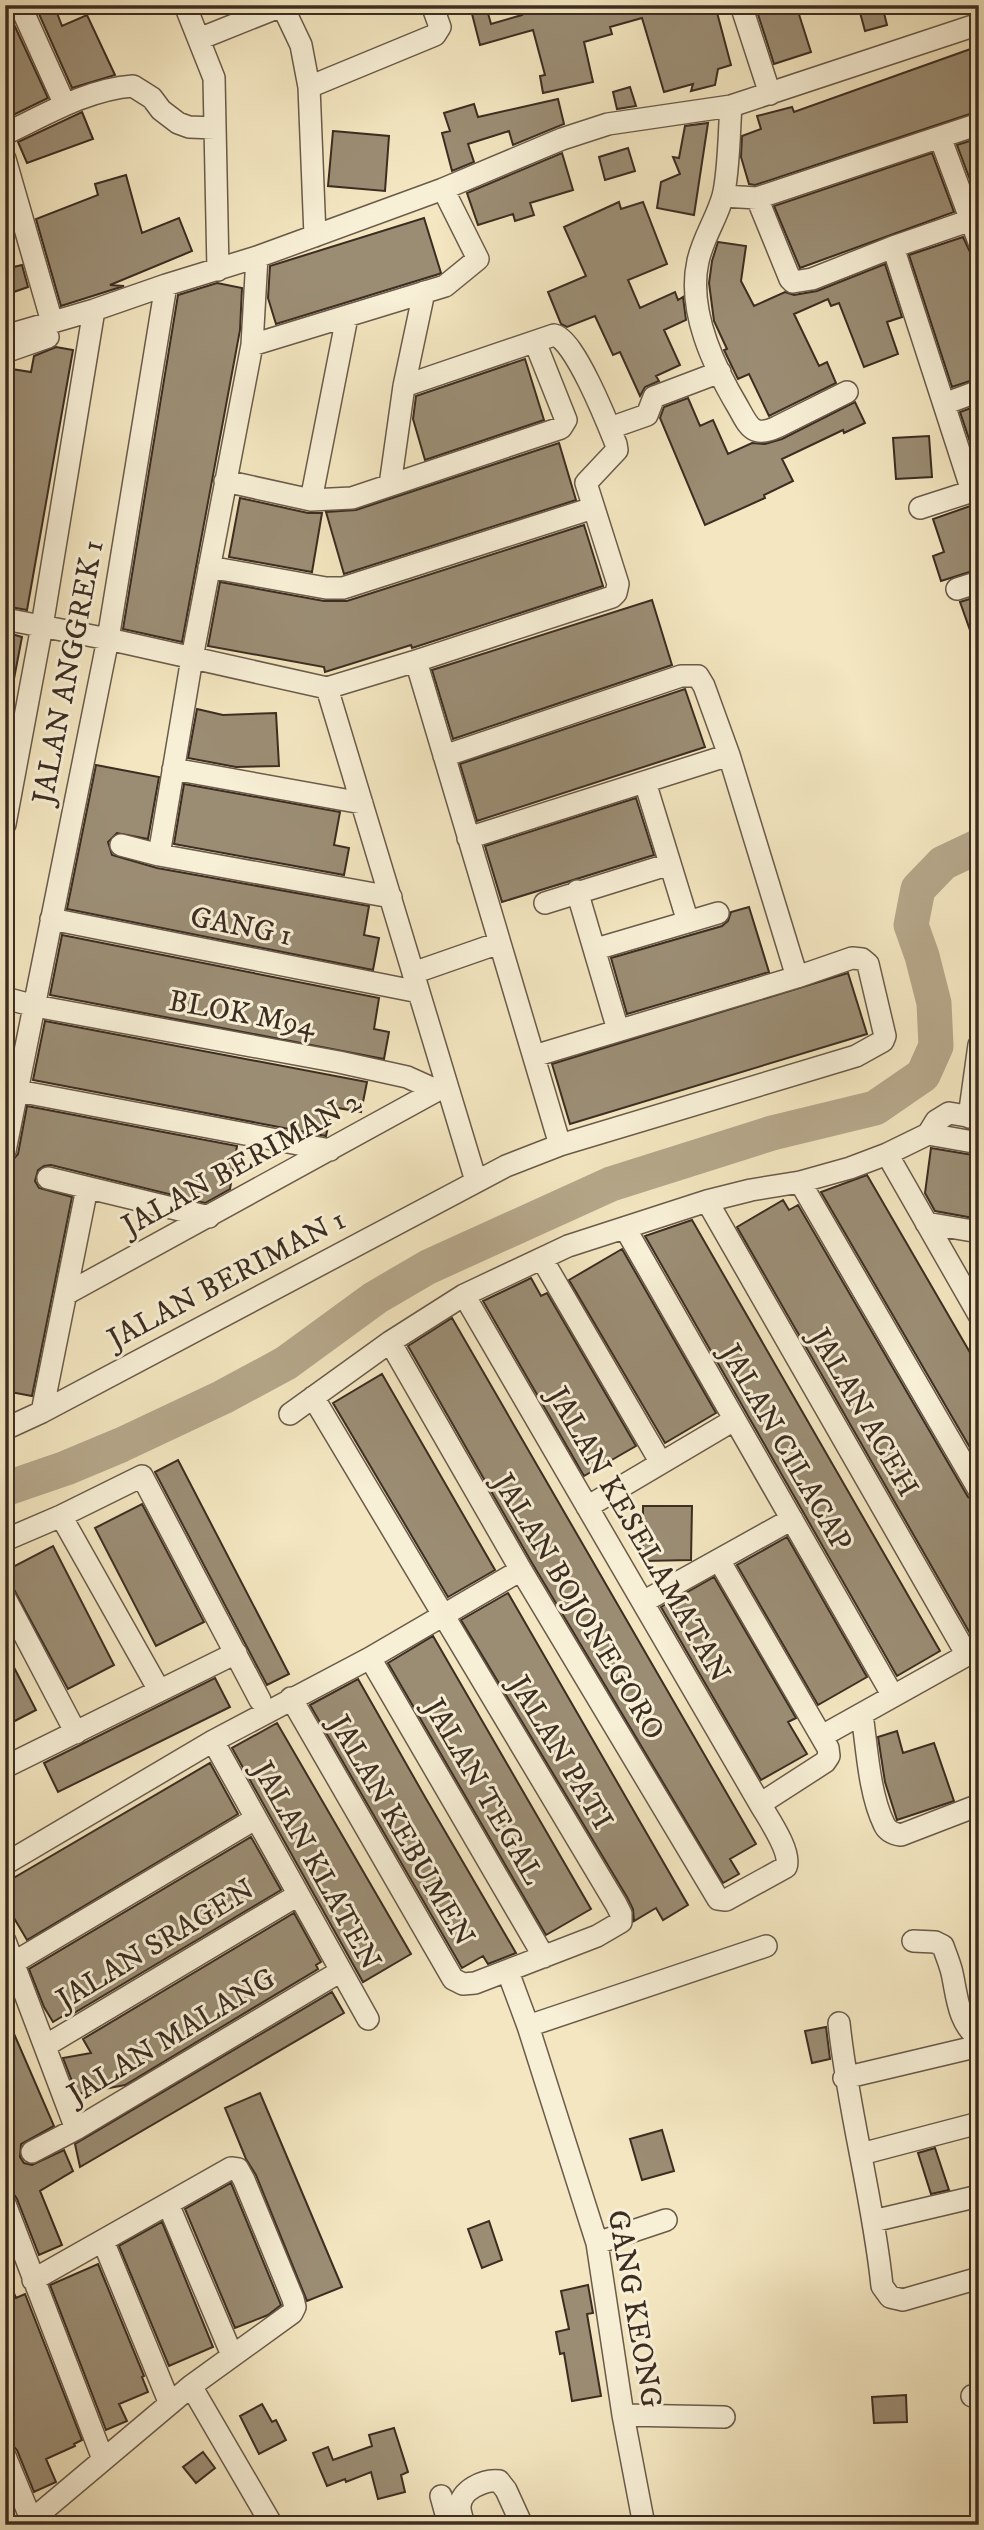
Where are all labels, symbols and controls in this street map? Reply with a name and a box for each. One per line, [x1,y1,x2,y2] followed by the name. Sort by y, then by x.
[25,537,113,810] street label: JALAN ANGGREK 1
[187,899,295,955] street label: GANG 1
[166,983,319,1045] street label: BLOK M94
[113,1083,368,1247] street label: JALAN BERIMAN 2
[99,1202,352,1360] street label: JALAN BERIMAN 1
[798,1320,926,1504] street label: JALAN ACEH
[709,1335,859,1558] street label: JALAN CILACAP
[537,1378,738,1689] street label: JALAN KESELAMATAN
[482,1465,672,1747] street label: JALAN BOJONEGORO
[498,1667,620,1837] street label: JALAN PATI
[413,1690,551,1892] street label: JALAN TEGAL
[318,1706,482,1953] street label: JALAN KEBUMEN
[242,1753,389,1977] street label: JALAN KLATEN
[48,1871,262,2020] street label: JALAN SRAGEN
[59,1960,283,2115] street label: JALAN MALANG
[598,2207,670,2411] street label: GANG KEONG

